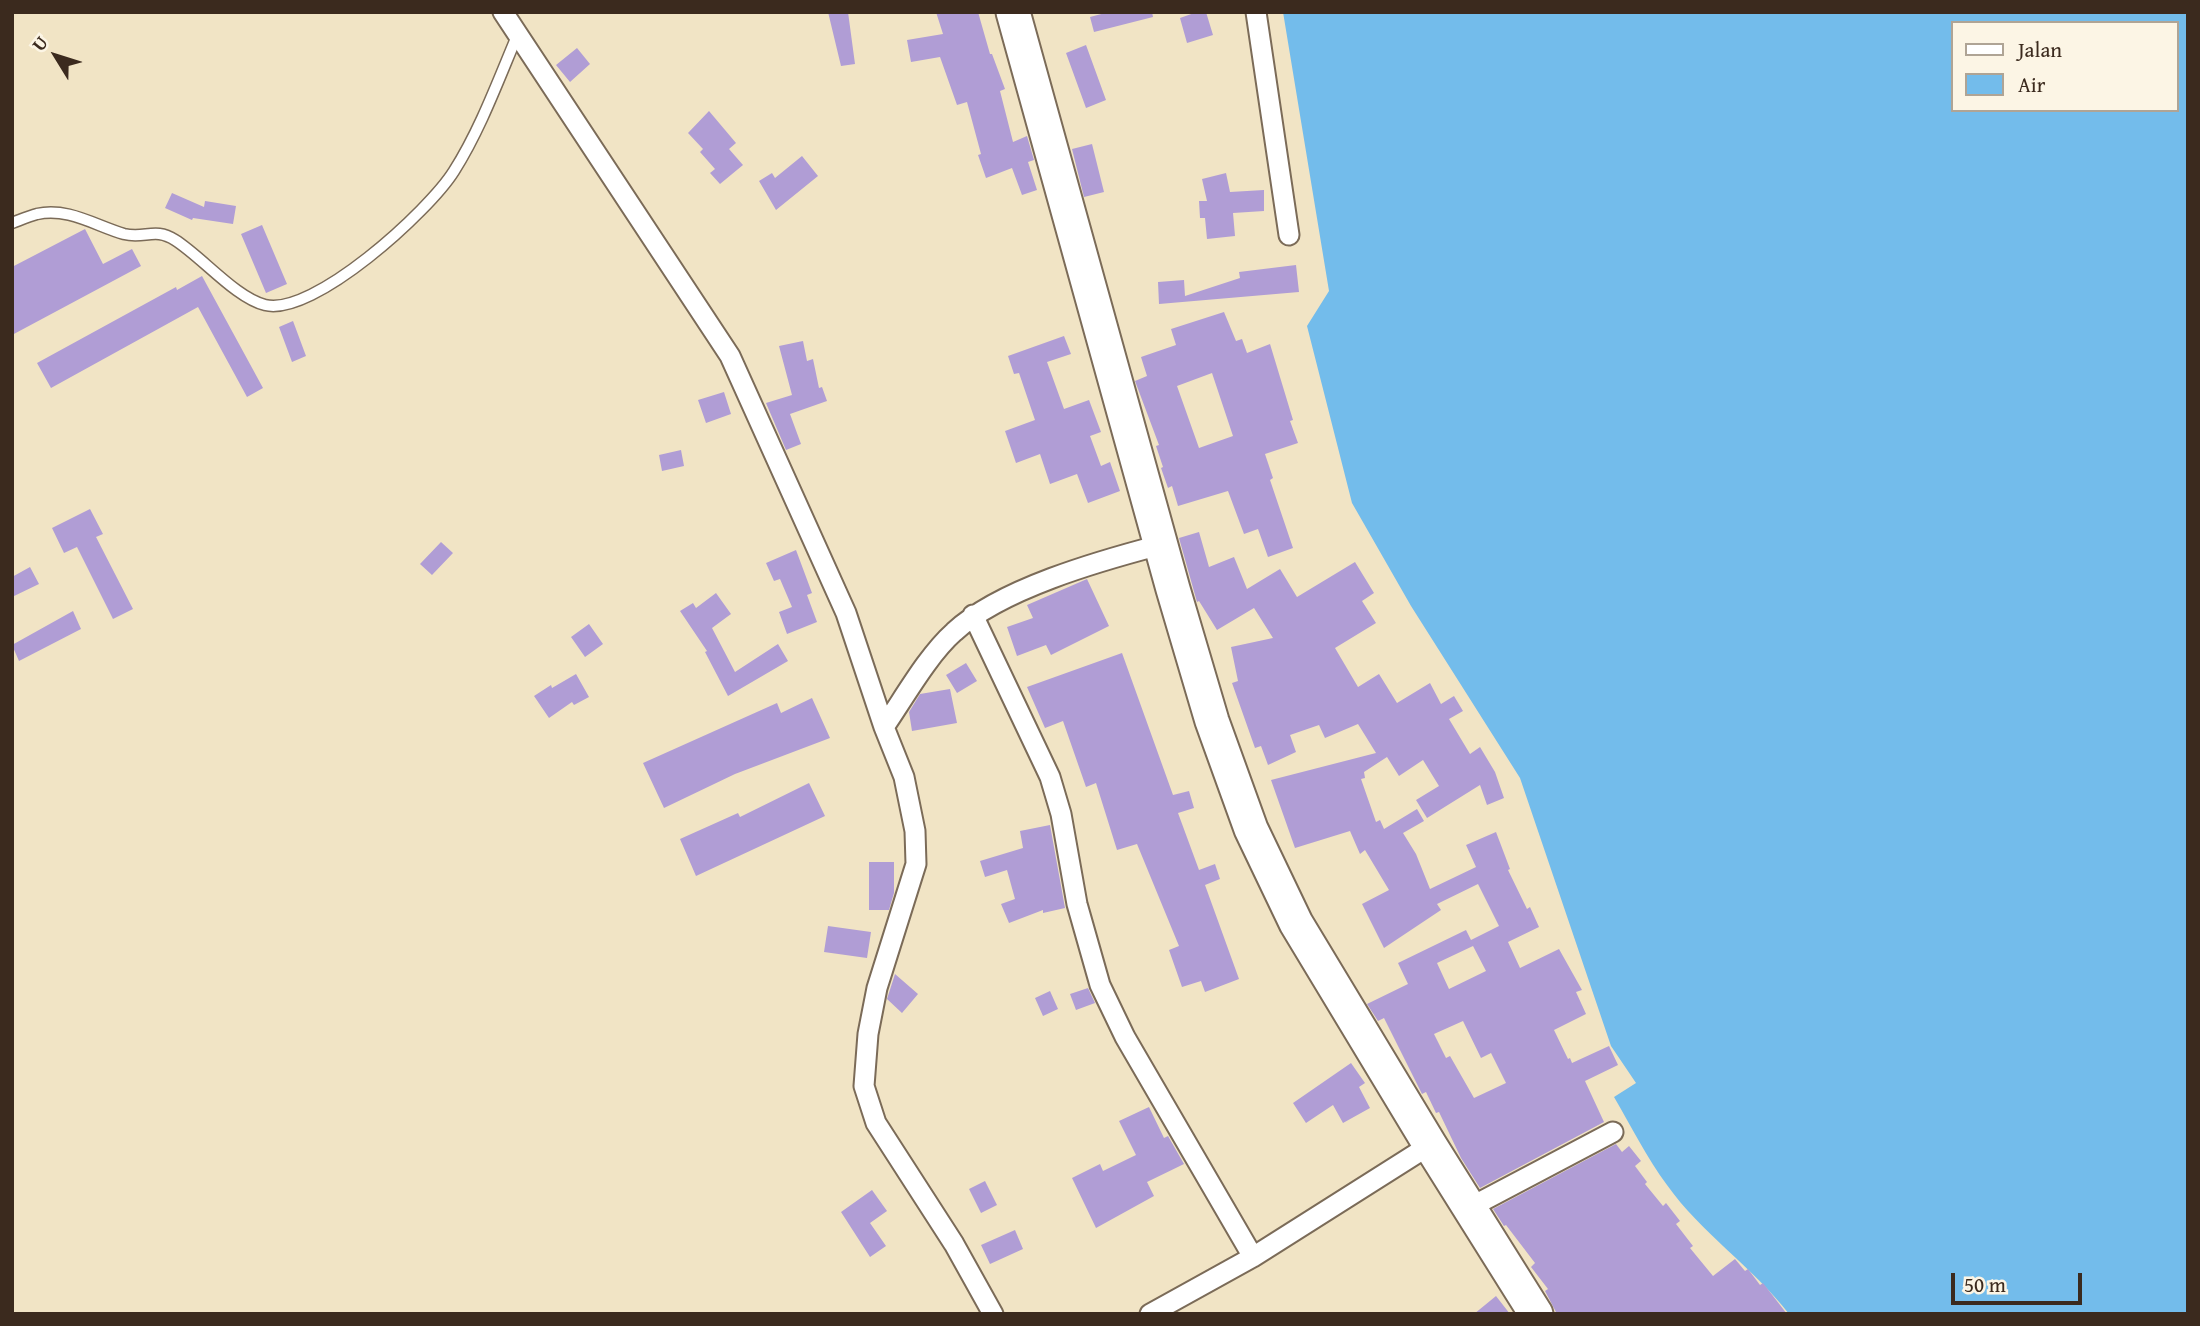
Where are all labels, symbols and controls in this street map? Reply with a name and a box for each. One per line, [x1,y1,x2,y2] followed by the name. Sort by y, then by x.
[21,21,91,91] north arrow
[1952,21,2179,112] legend
[24,29,54,57] text: U
[2018,34,2062,65] text: Jalan
[2018,69,2045,100] text: Air
[1955,1260,2086,1304] scale bar
[1964,1269,2006,1300] text: 50 m

